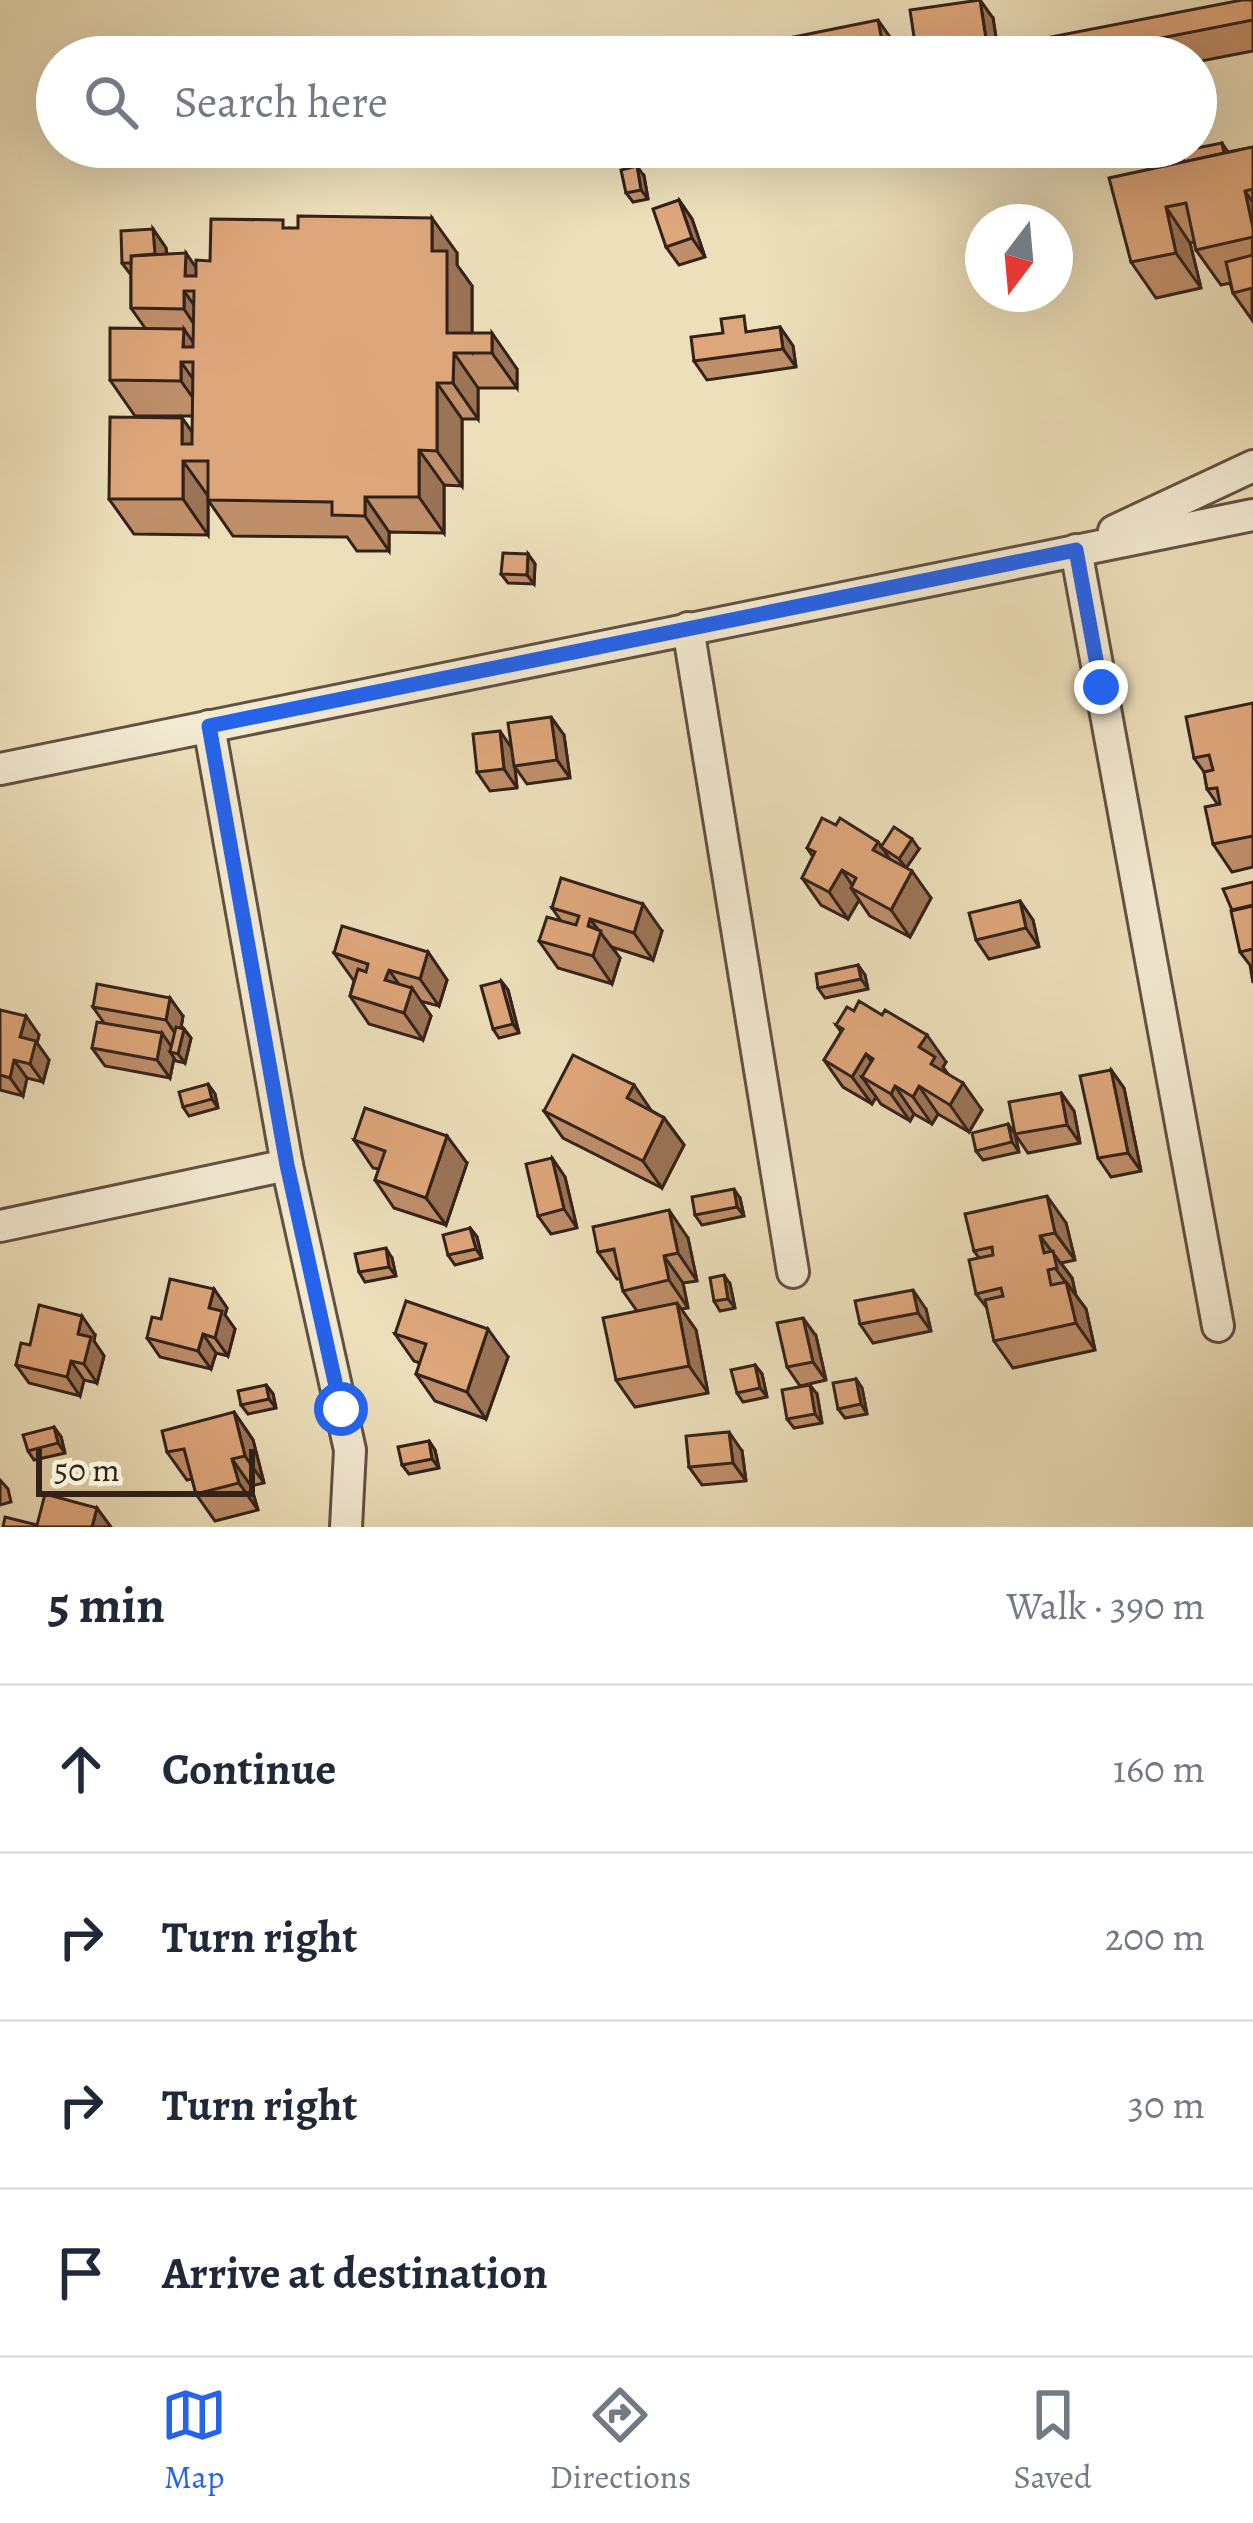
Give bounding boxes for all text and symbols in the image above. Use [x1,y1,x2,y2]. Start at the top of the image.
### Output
search box [36,36,1217,168]
icon: search [78,69,144,135]
text: Search here [174,71,388,133]
north arrow [965,204,1073,312]
route end [1074,660,1128,714]
route start [314,1382,368,1436]
scale bar [36,1443,255,1496]
text: 50 m [54,1447,120,1492]
text: 5 min [48,1570,165,1640]
text: Walk · 390 m [1007,1579,1205,1632]
icon: ahead [48,1736,114,1802]
text: Continue [162,1738,336,1800]
text: 160 m [1113,1742,1205,1795]
icon: right [48,1904,114,1970]
text: Turn right [162,1906,357,1968]
text: 200 m [1105,1910,1205,1963]
icon: right [48,2072,114,2138]
text: Turn right [162,2074,357,2136]
text: 30 m [1128,2078,1205,2131]
icon: arrive [48,2240,114,2306]
text: Arrive at destination [162,2242,548,2304]
tab: Map [161,2382,227,2499]
tab: Directions [550,2382,691,2499]
tab: Saved [1014,2382,1092,2499]

